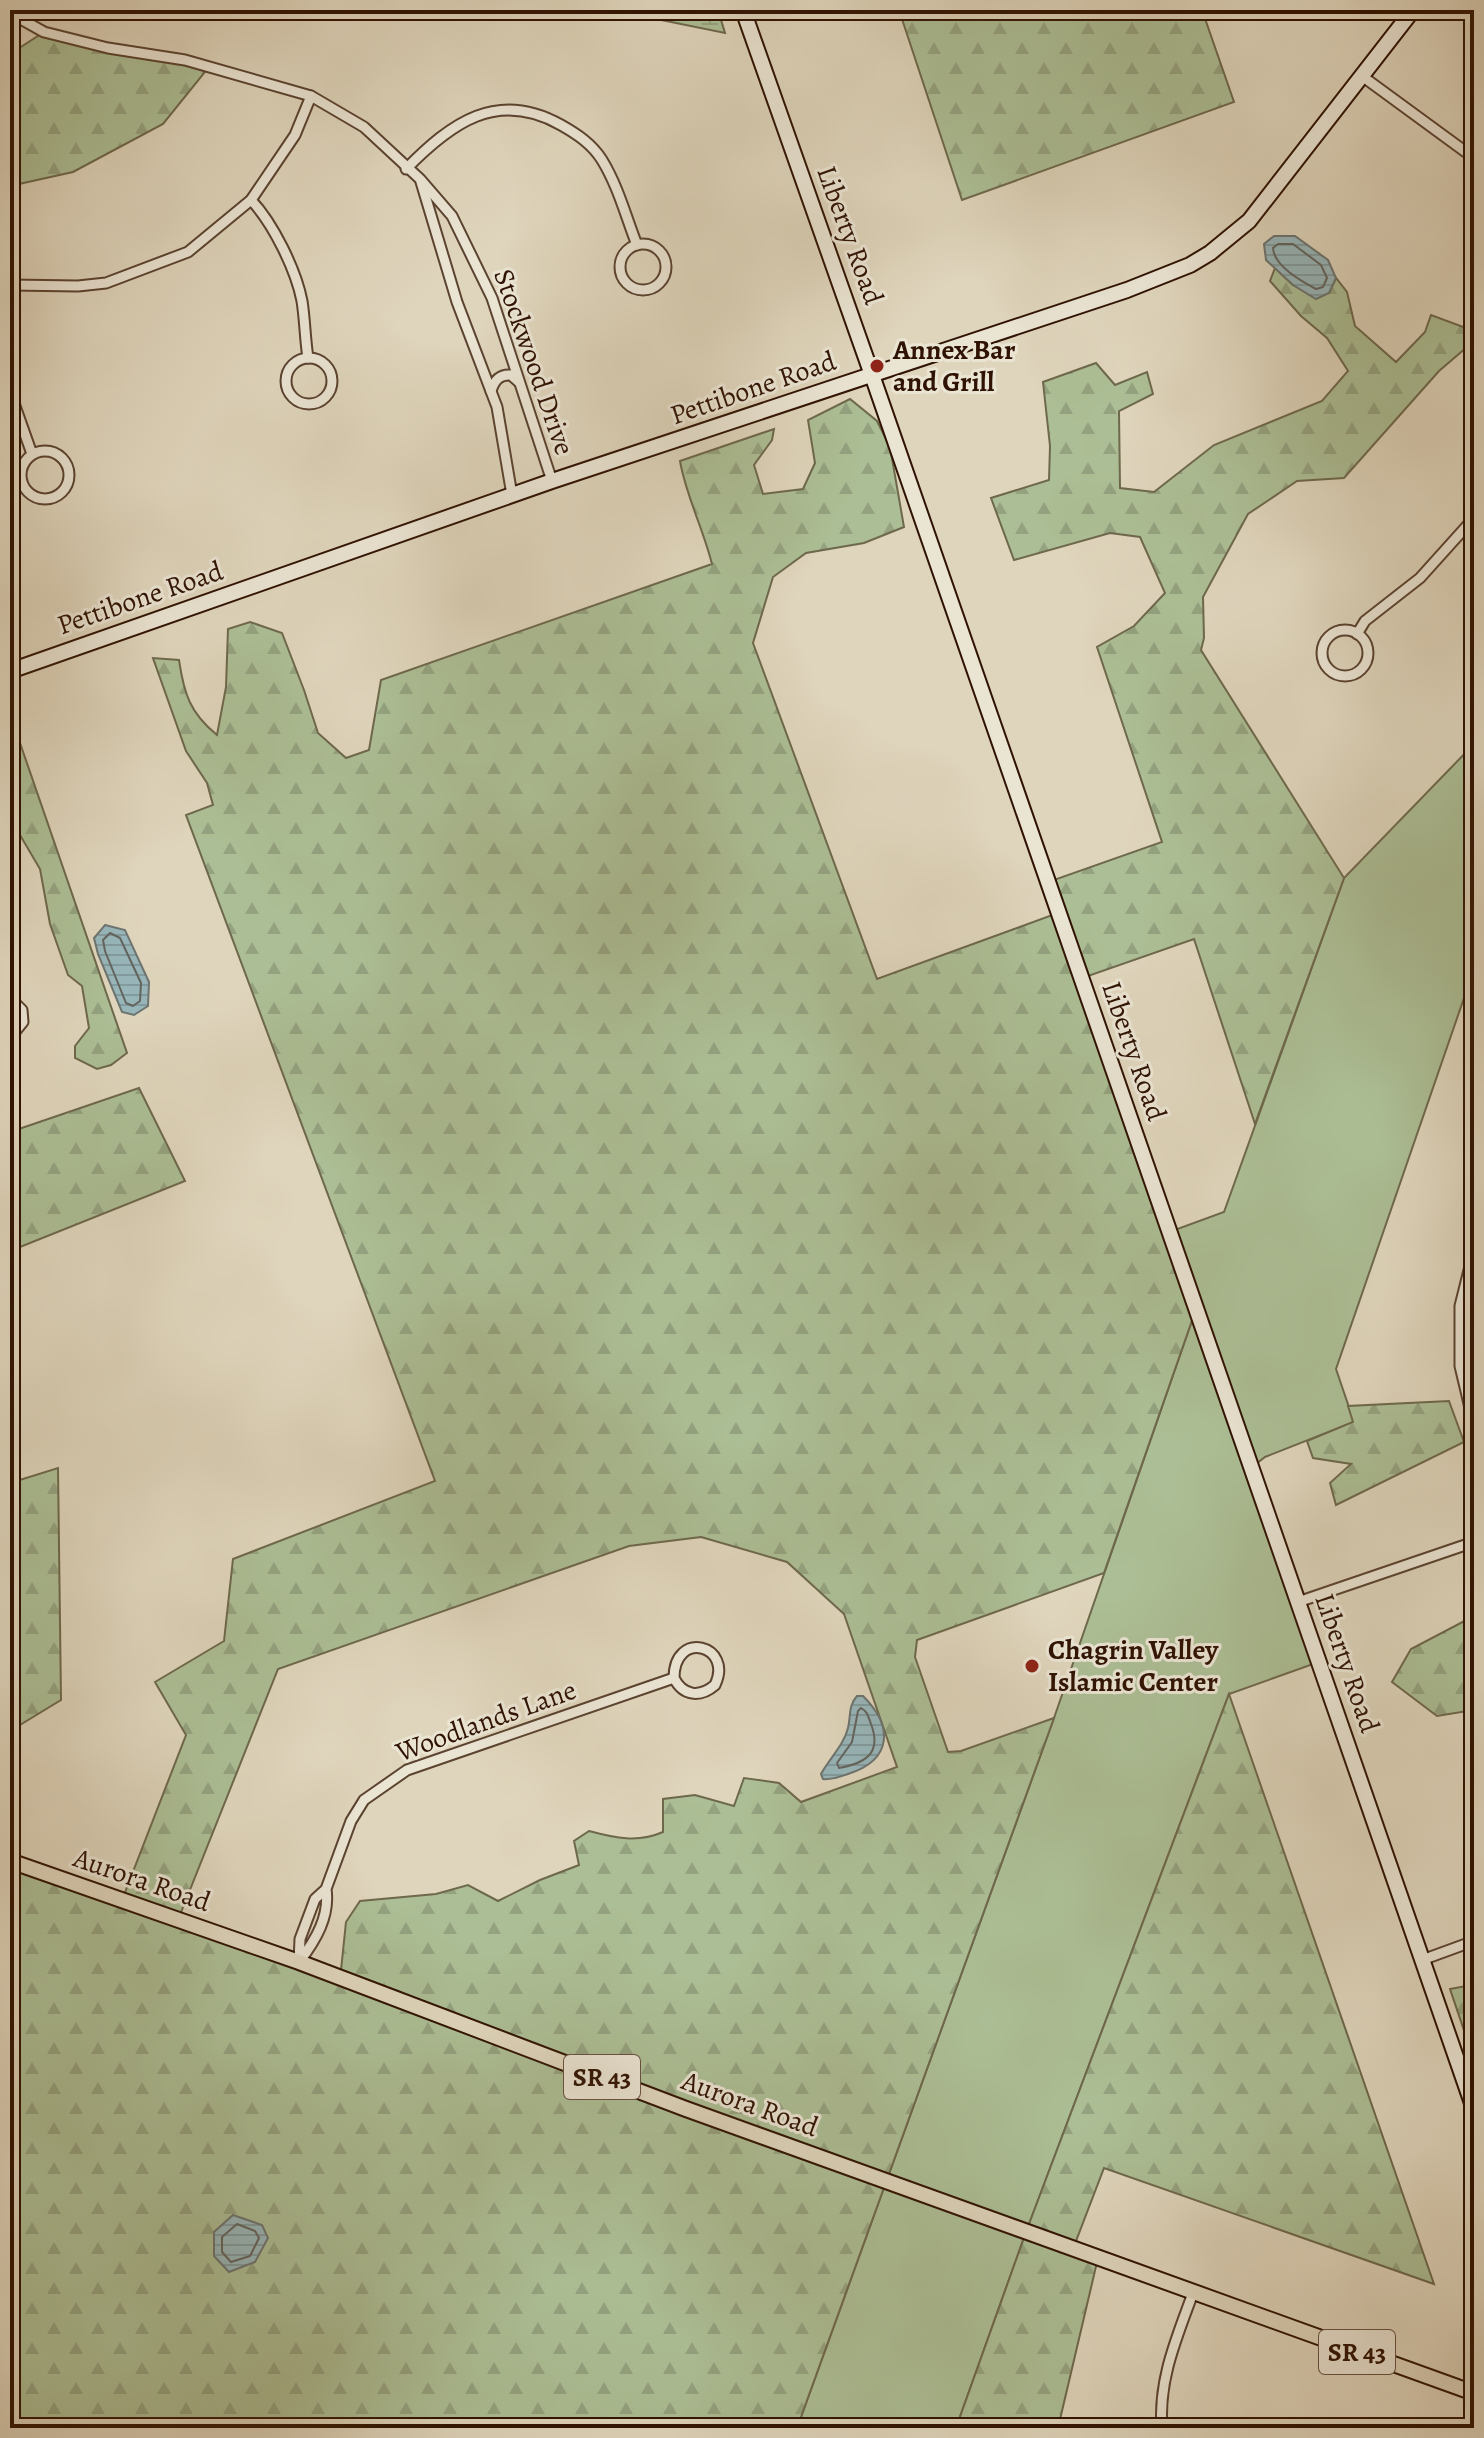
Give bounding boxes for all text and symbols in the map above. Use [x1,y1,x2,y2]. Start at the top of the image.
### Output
street label: Liberty Road [807,160,893,311]
street label: Stockwood Drive [484,264,584,460]
place label: Annex Bar and Grill [892,331,1016,401]
street label: Pettibone Road [665,342,842,434]
marker: Annex Bar and Grill [868,357,886,375]
street label: Pettibone Road [52,552,229,644]
street label: Liberty Road [1092,976,1176,1127]
street label: Liberty Road [1305,1588,1389,1739]
place label: Chagrin Valley Islamic Center [1048,1631,1219,1701]
marker: Chagrin Valley Islamic Center [1023,1657,1041,1675]
street label: Woodlands Lane [390,1671,581,1772]
street label: Aurora Road [67,1838,217,1921]
road number: SR 43 [564,2055,640,2099]
street label: Aurora Road [676,2061,824,2147]
road number: SR 43 [1319,2330,1395,2374]

